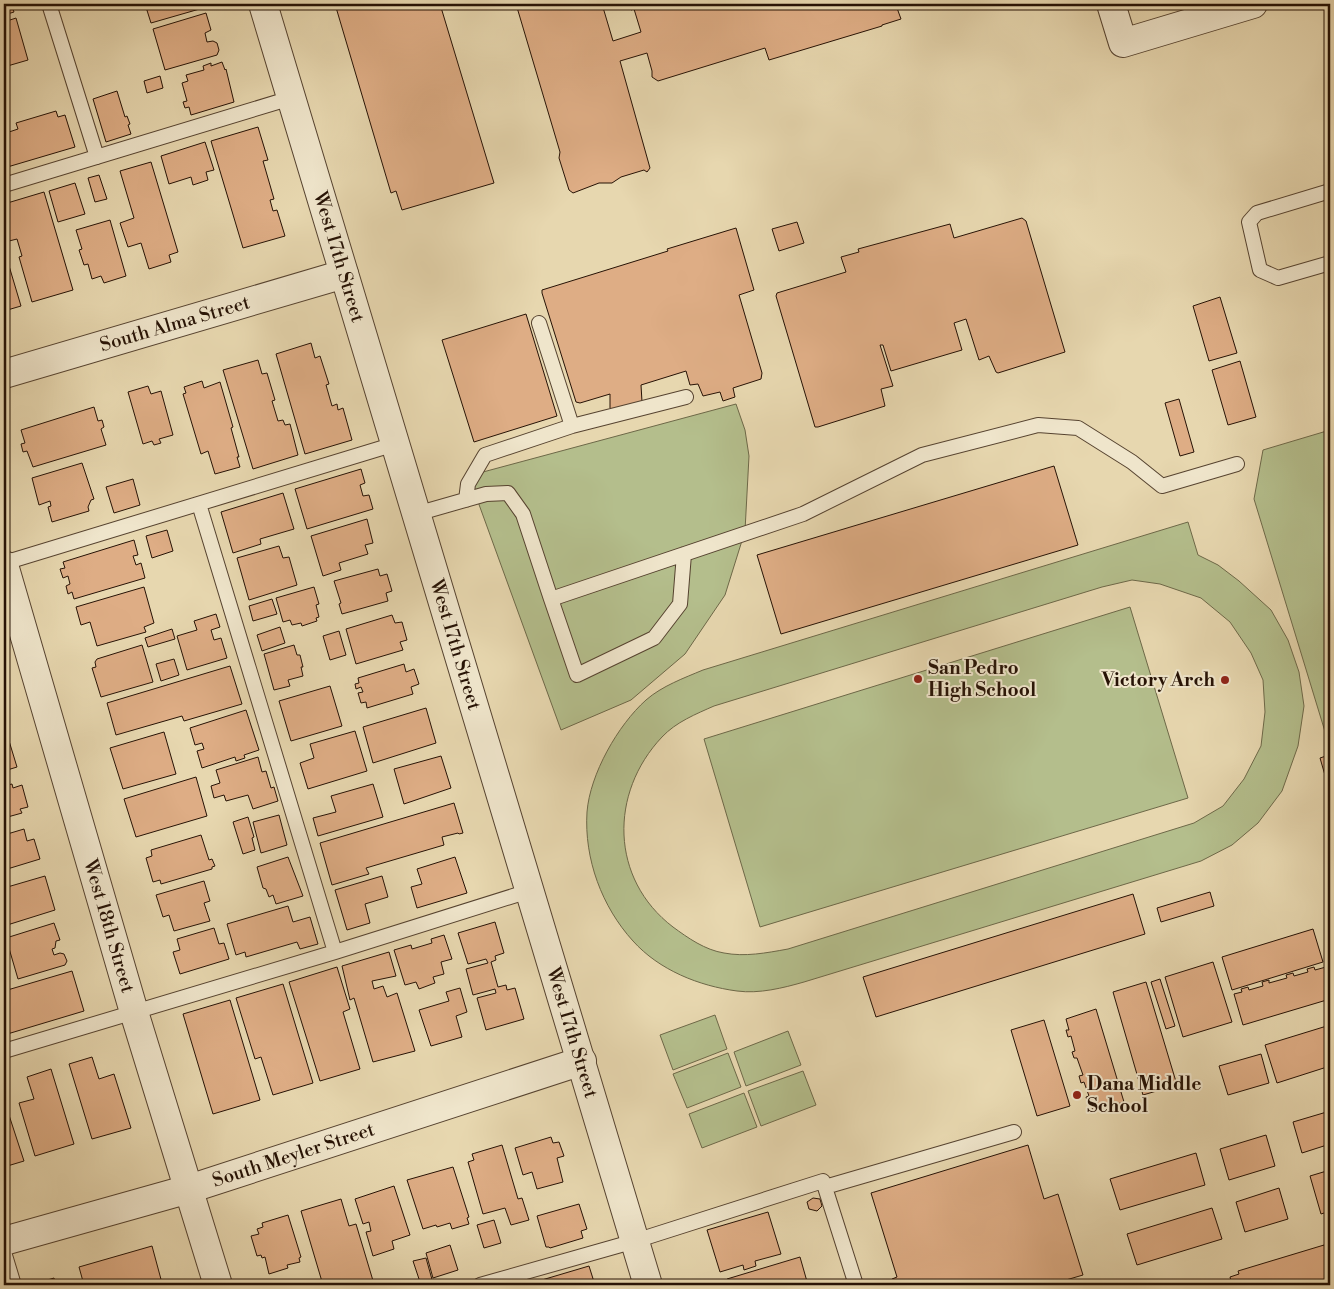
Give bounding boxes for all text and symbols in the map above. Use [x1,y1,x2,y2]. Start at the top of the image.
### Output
street label: West 17th Street [308,188,370,325]
street label: South Alma Street [97,290,253,357]
street label: West 17th Street [424,575,487,713]
place label: San Pedro High School [928,656,1036,702]
place label: Victory Arch [1101,668,1215,692]
marker: San Pedro High School [912,673,924,685]
marker: Victory Arch [1219,674,1231,686]
street label: West 18th Street [78,855,140,996]
street label: West 17th Street [541,963,603,1101]
place label: Dana Middle School [1087,1072,1202,1118]
marker: Dana Middle School [1071,1089,1083,1101]
street label: South Meyler Street [209,1117,378,1193]

